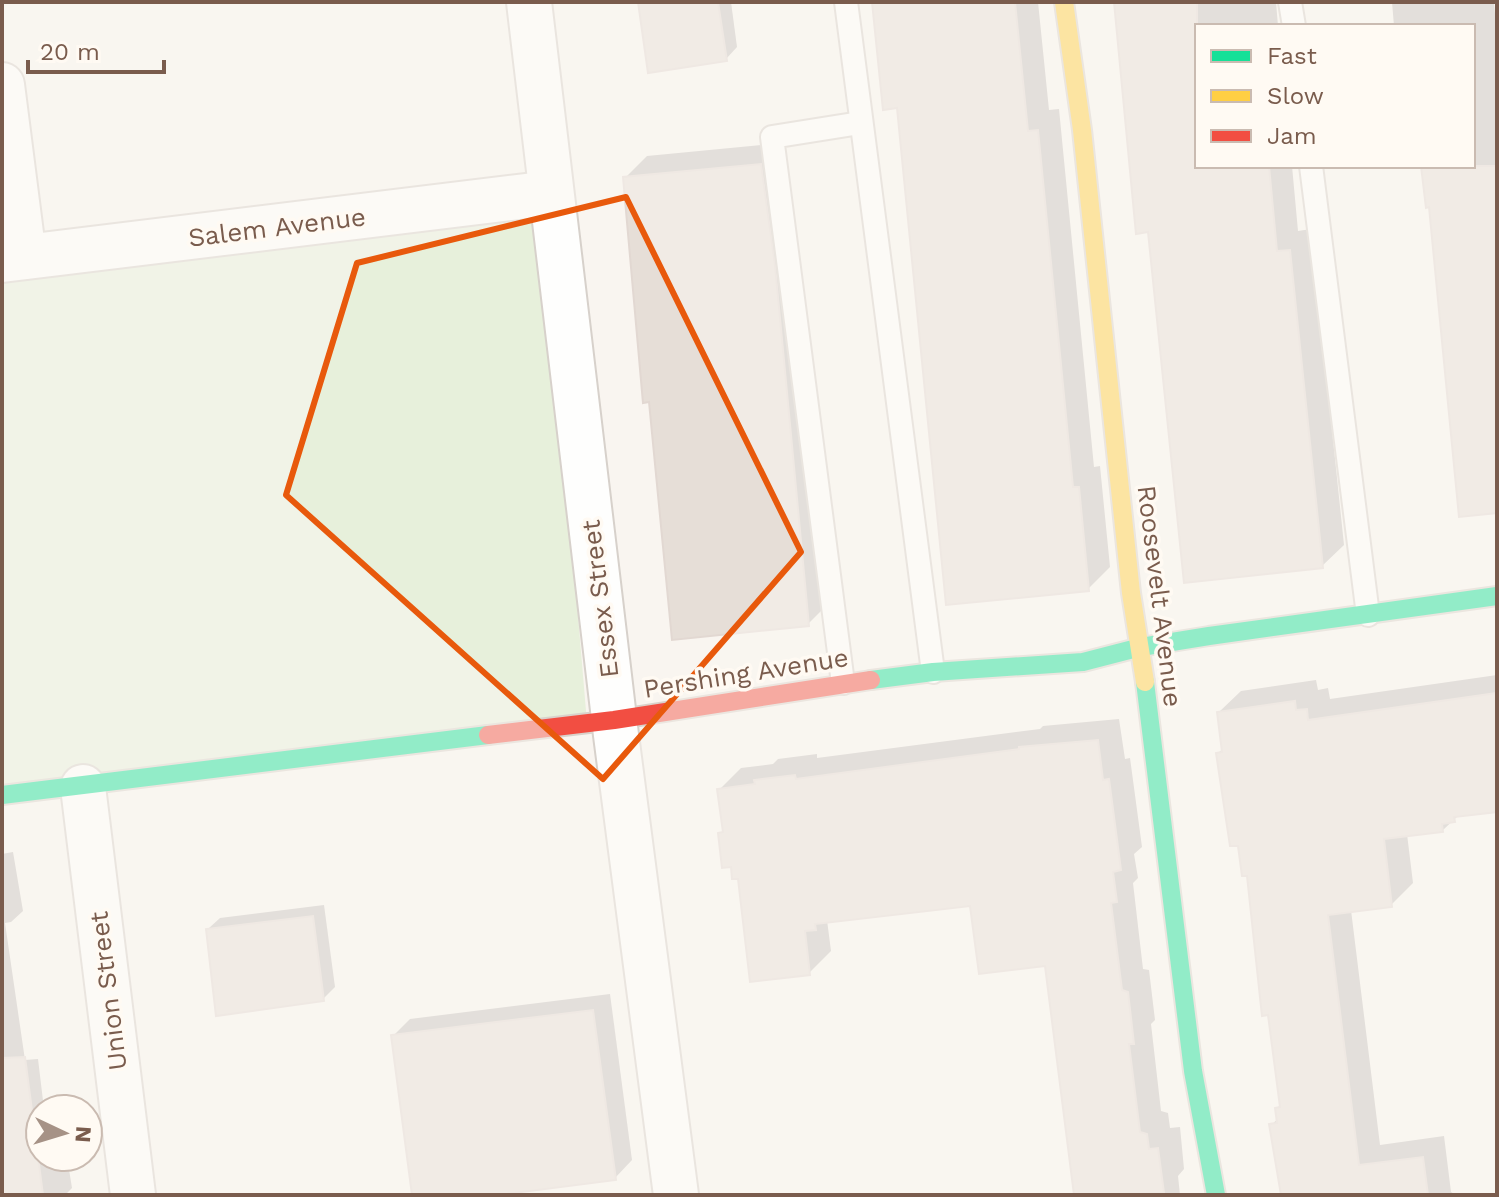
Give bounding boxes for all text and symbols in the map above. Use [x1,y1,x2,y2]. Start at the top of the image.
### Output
scale bar [28,24,164,74]
legend [1195,24,1475,168]
text: 20 m [40,38,100,66]
text: Fast [1267,42,1317,70]
text: Slow [1267,82,1324,110]
text: Jam [1267,122,1317,150]
street label: Salem Avenue [187,201,367,253]
street label: Roosevelt Avenue [1132,483,1188,709]
street label: Essex Street [575,518,625,680]
street label: Pershing Avenue [641,642,851,704]
street label: Union Street [83,910,133,1072]
north arrow [24,1093,104,1173]
text: N [70,1125,96,1143]

